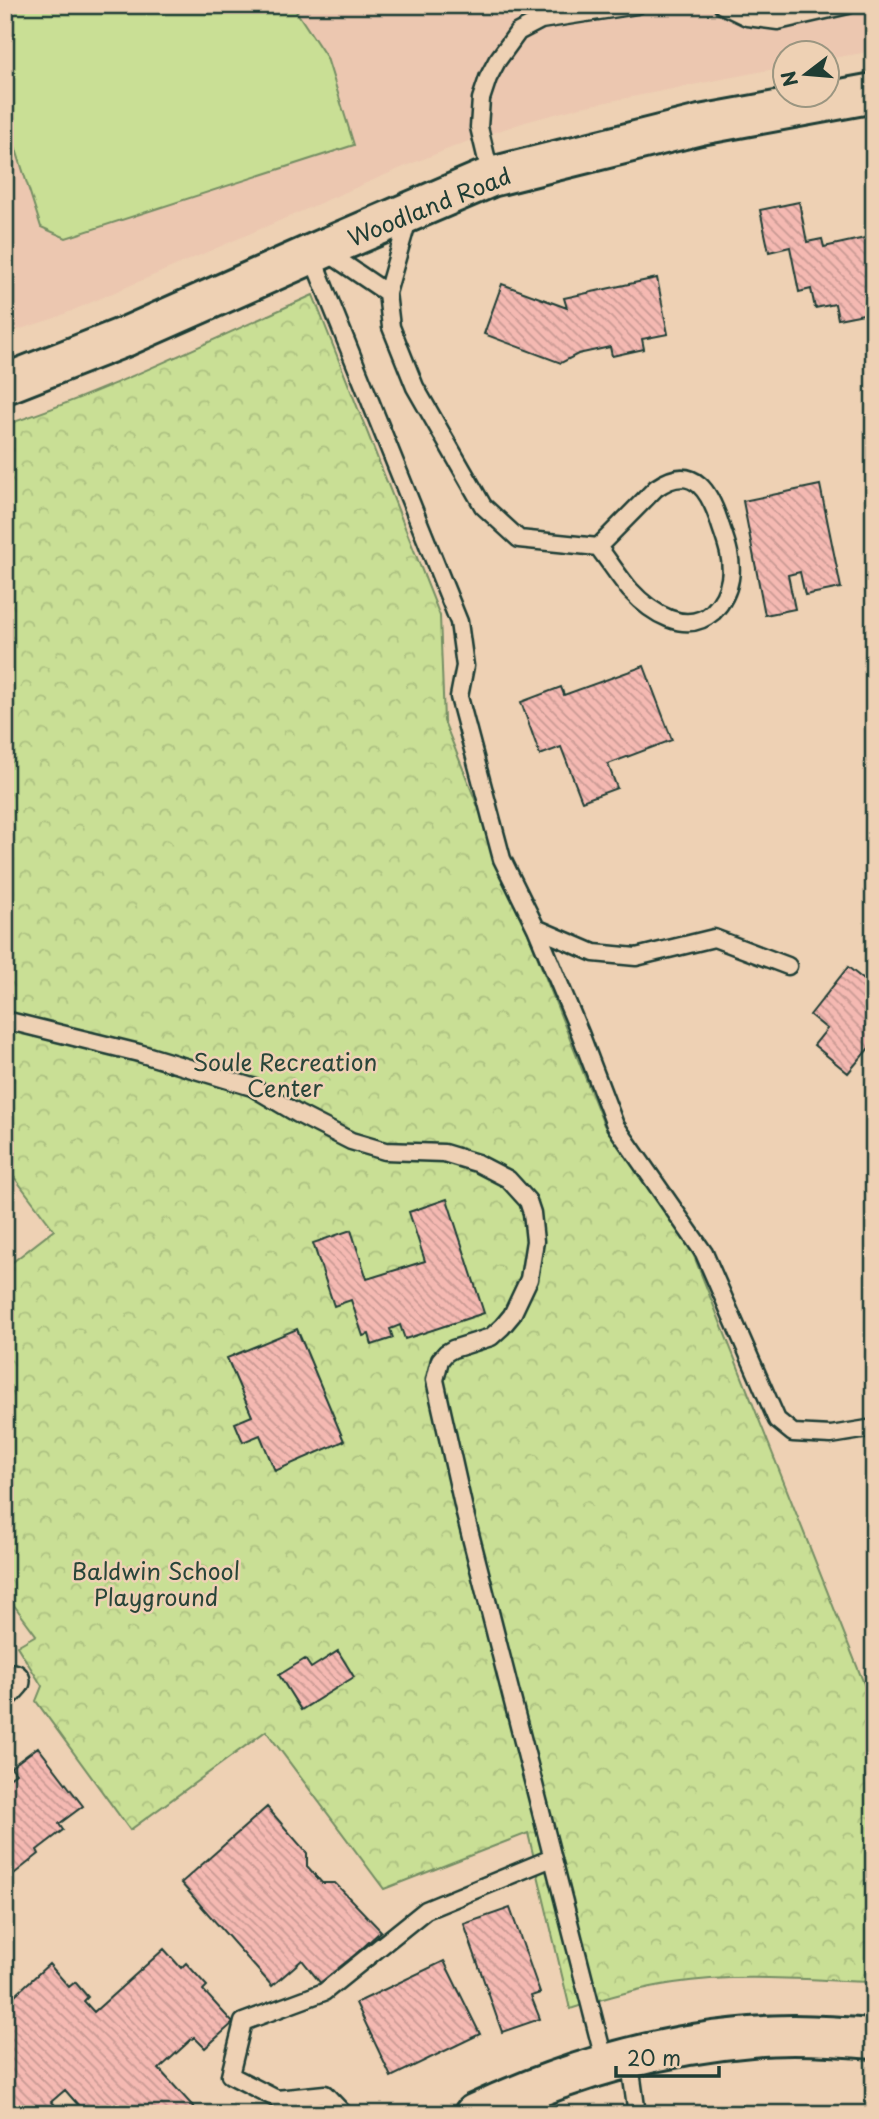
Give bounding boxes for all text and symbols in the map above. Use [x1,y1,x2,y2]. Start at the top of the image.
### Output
north arrow [770,38,840,108]
text: N [773,68,804,90]
street label: Woodland Road [342,157,516,255]
park label: Soule Recreation Center [193,1044,377,1105]
park label: Baldwin School Playground [72,1553,240,1614]
scale bar [616,2035,720,2079]
text: 20 m [627,2041,681,2073]

